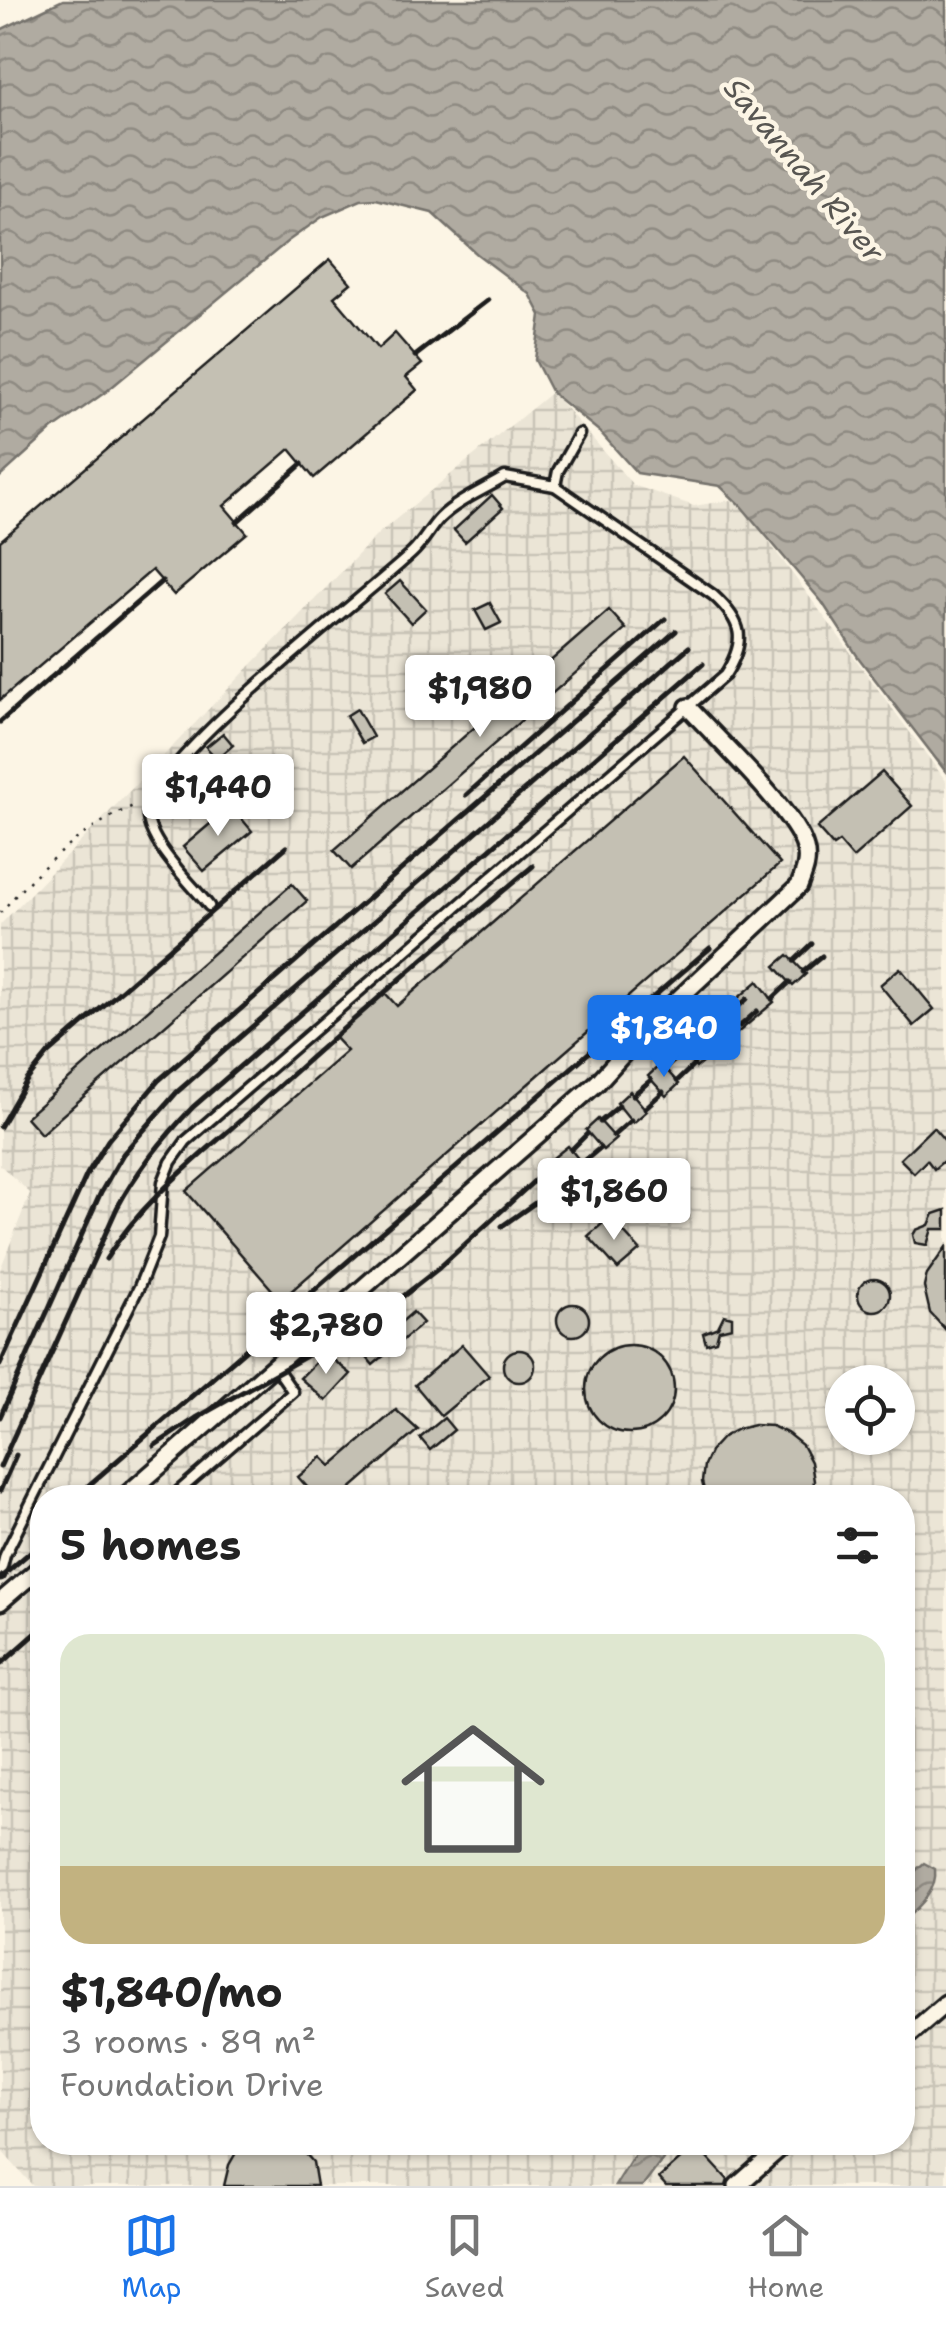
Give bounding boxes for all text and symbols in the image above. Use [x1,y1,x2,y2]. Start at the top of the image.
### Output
water label: Savannah River [715,69,894,271]
pin: $1,980 [399,655,561,740]
text: $1,980 [427,666,533,709]
pin: $1,440 [137,754,299,839]
text: $1,440 [164,765,272,808]
pin: $1,840 [583,995,745,1080]
text: $1,840 [610,1006,719,1049]
pin: $1,860 [533,1158,695,1243]
text: $1,860 [559,1169,669,1212]
pin: $2,780 [245,1292,407,1377]
text: $2,780 [268,1303,384,1346]
map controls [825,1365,915,1455]
button: locate [825,1365,915,1455]
text: 5 homes [60,1517,241,1573]
icon: filters [830,1518,885,1573]
icon: home [383,1699,563,1879]
text: $1,840/mo [60,1964,283,2020]
text: 3 rooms · 89 m² [60,2020,316,2063]
text: Foundation Drive [60,2063,324,2106]
tab: Map [122,2208,182,2306]
tab: Saved [425,2208,504,2306]
tab: Home [747,2208,824,2306]

